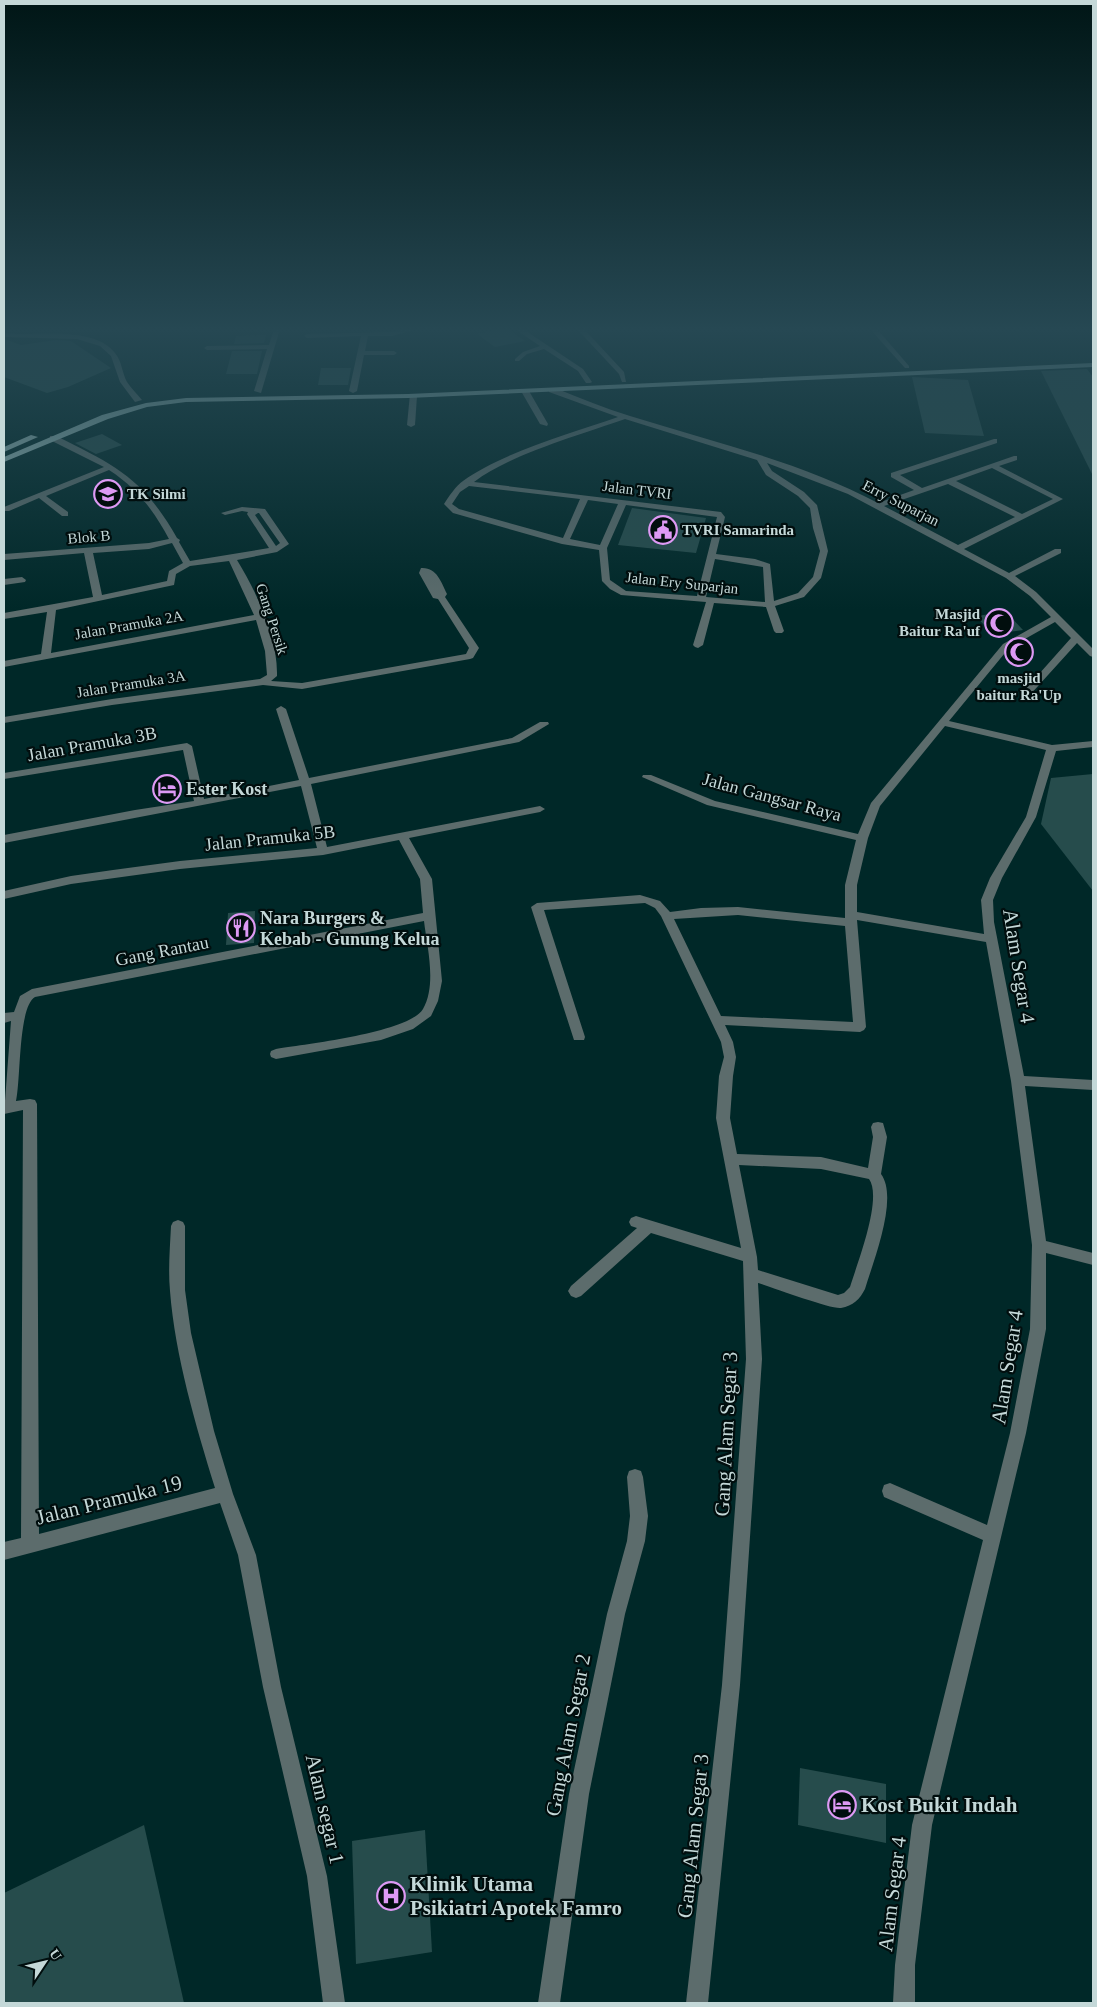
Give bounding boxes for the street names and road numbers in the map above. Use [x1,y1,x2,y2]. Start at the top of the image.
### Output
street label: Erry Suparjan [860,477,942,529]
street label: Jalan TVRI [602,478,672,502]
street label: Blok B [67,527,111,547]
street label: Jalan Ery Suparjan [625,569,740,597]
street label: Gang Persik [253,581,291,657]
street label: Jalan Pramuka 2A [73,608,185,642]
street label: Jalan Pramuka 3A [75,667,187,701]
street label: Jalan Pramuka 3B [26,723,158,765]
street label: Jalan Gangsar Raya [700,769,844,825]
street label: Jalan Pramuka 5B [204,821,336,855]
street label: Alam Segar 4 [998,907,1040,1025]
street label: Gang Rantau [114,932,210,970]
street label: Alam Segar 4 [986,1308,1028,1426]
street label: Gang Alam Segar 3 [710,1351,742,1517]
street label: Jalan Pramuka 19 [34,1470,184,1530]
street label: Gang Alam Segar 2 [540,1652,596,1818]
street label: Alam segar 1 [301,1752,349,1866]
street label: Gang Alam Segar 3 [672,1753,714,1919]
street label: Alam Segar 4 [873,1835,911,1953]

